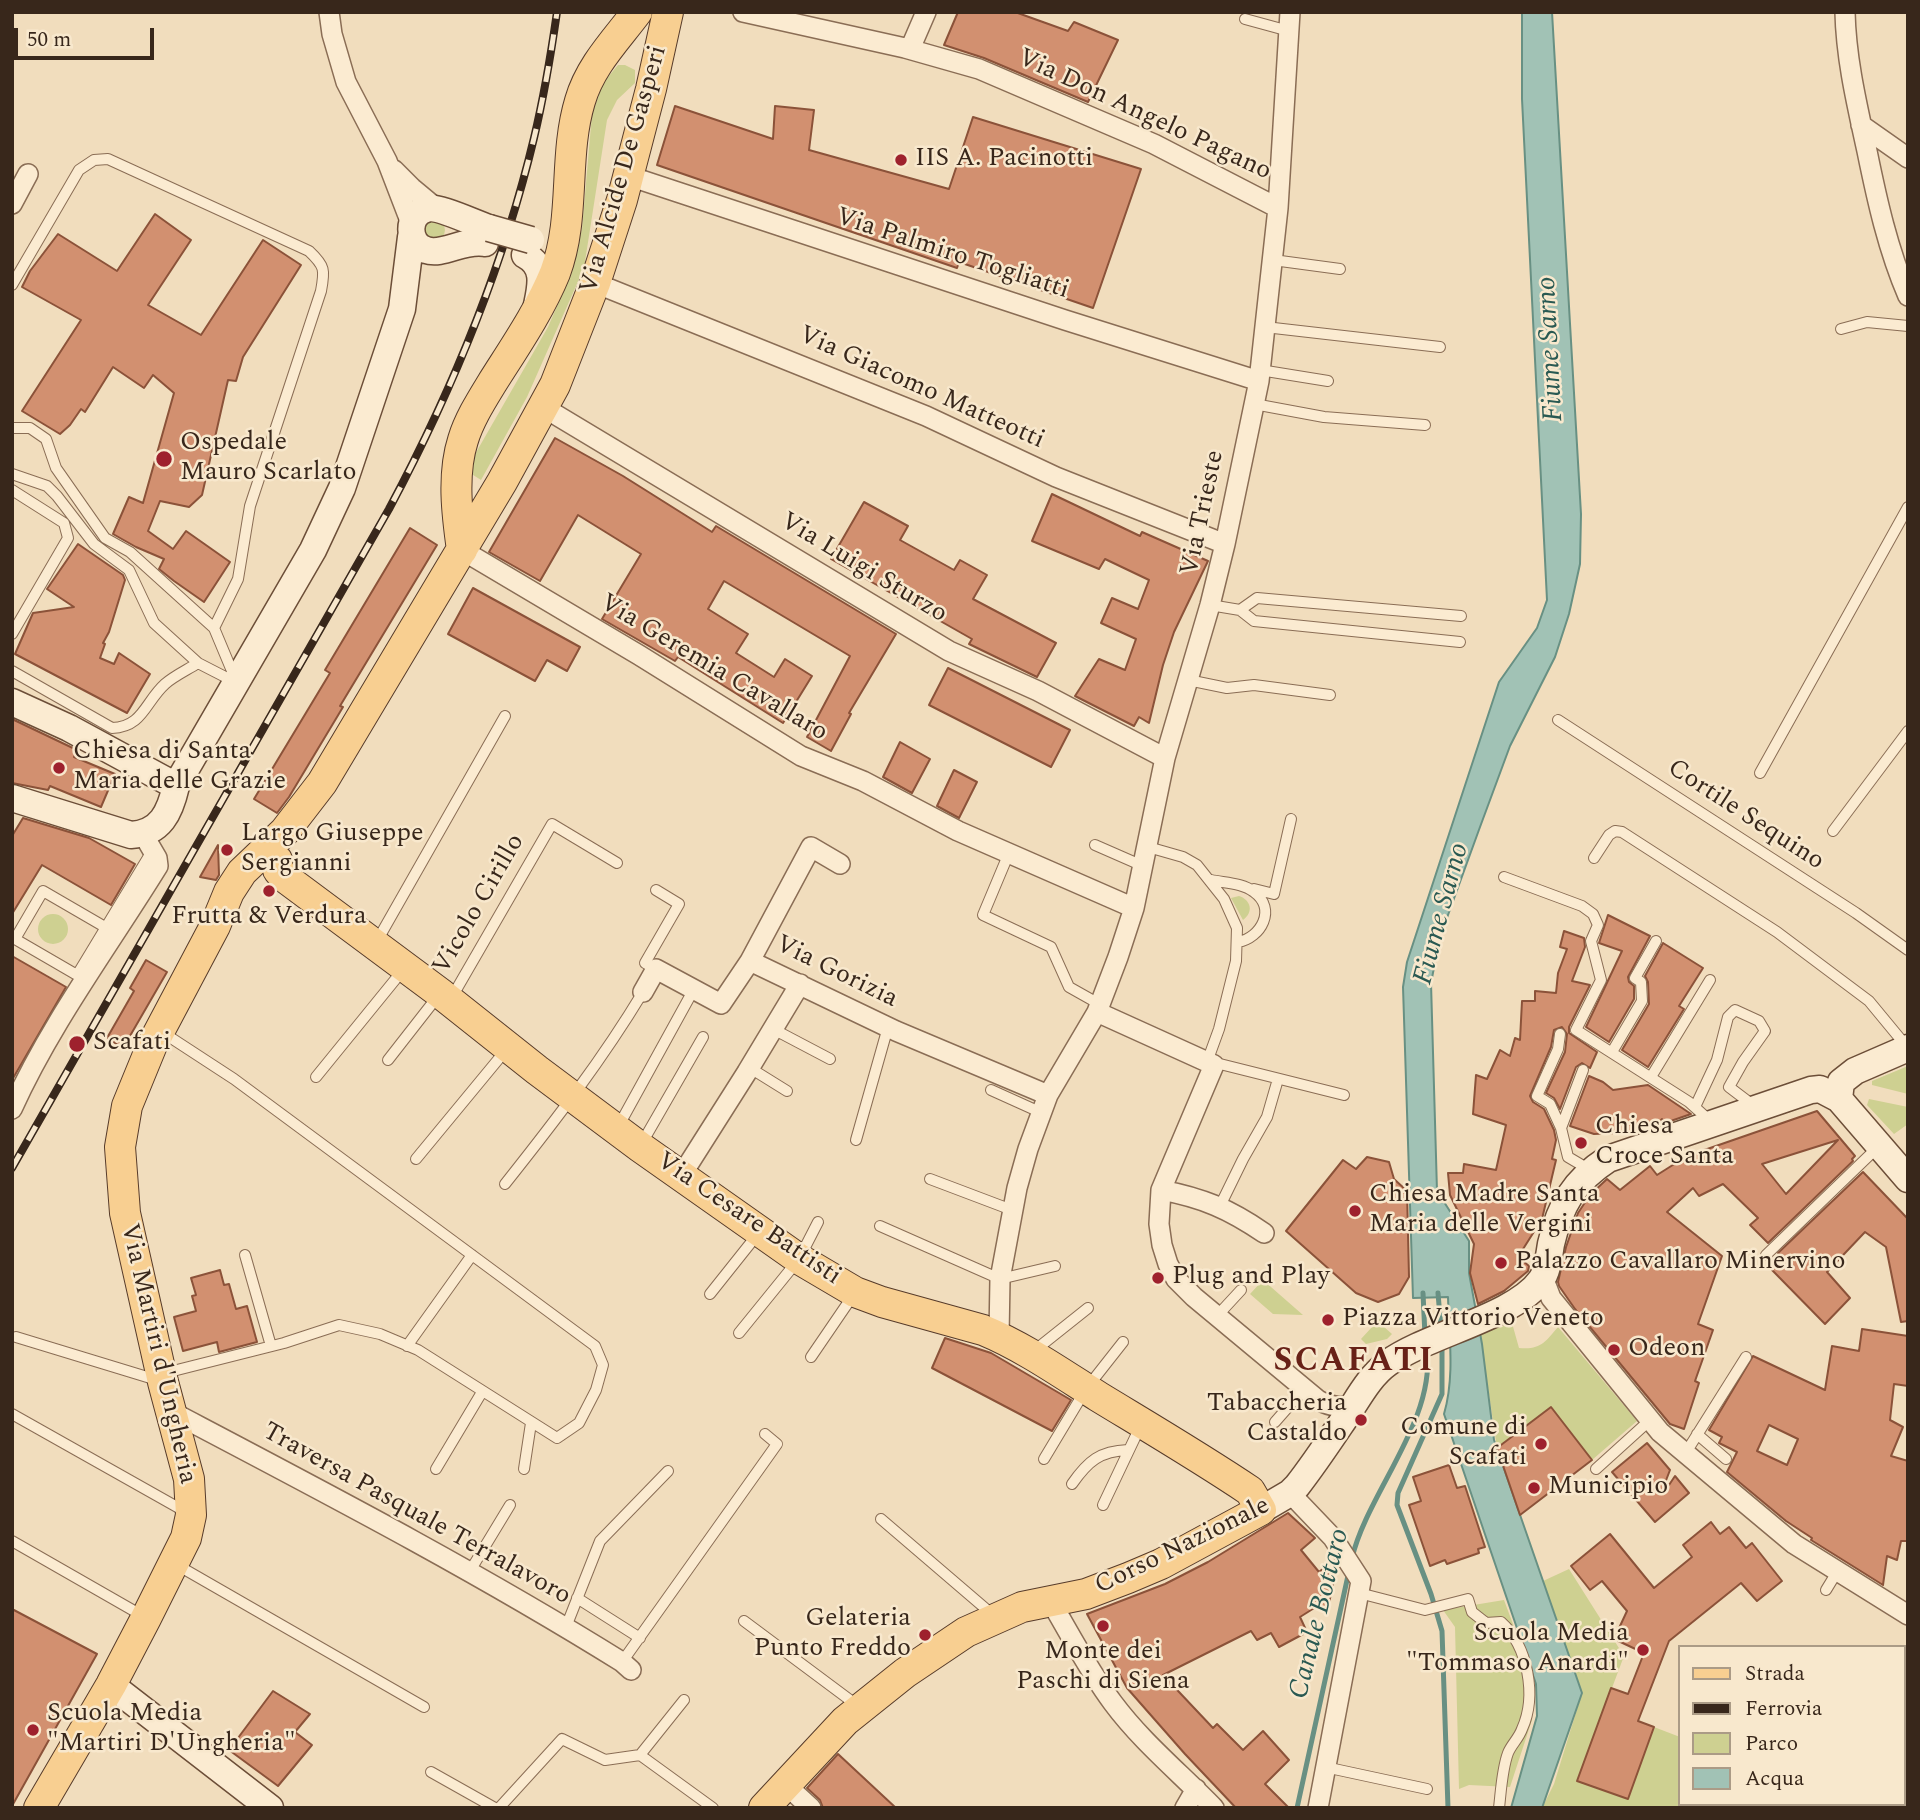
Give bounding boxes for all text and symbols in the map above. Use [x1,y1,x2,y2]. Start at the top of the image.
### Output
scale bar [18,14,158,58]
text: 50 m [27,24,71,56]
street label: Via Alcide De Gasperi [575,42,675,298]
street label: Via Don Angelo Pagano [1012,44,1276,188]
place label: IIS A. Pacinotti [915,144,1093,176]
marker: IIS A. Pacinotti [893,152,909,168]
street label: Via Palmiro Togliatti [831,203,1073,307]
water label: Fiume Sarno [1531,275,1573,423]
street label: Via Giacomo Matteotti [793,321,1049,457]
place label: Ospedale Mauro Scarlato [180,428,357,490]
street label: Via Trieste [1176,448,1232,578]
marker: Ospedale Mauro Scarlato [154,449,174,469]
street label: Via Luigi Sturzo [774,507,952,631]
street label: Via Geremia Cavallaro [593,589,833,749]
place label: Chiesa di Santa Maria delle Grazie [73,737,286,798]
street label: Cortile Sequino [1661,754,1829,878]
marker: Chiesa di Santa Maria delle Grazie [51,760,67,776]
place label: Largo Giuseppe Sergianni [241,819,424,880]
street label: Vicolo Cirillo [427,829,533,981]
water label: Fiume Sarno [1408,839,1478,989]
marker: Largo Giuseppe Sergianni [219,842,235,858]
marker: Frutta & Verdura [261,883,277,899]
place label: Frutta & Verdura [171,902,367,934]
street label: Via Gorizia [770,930,902,1016]
place label: Scafati [93,1028,171,1060]
marker: Scafati [67,1034,87,1054]
place label: Chiesa Croce Santa [1595,1112,1734,1174]
marker: Chiesa Croce Santa [1573,1135,1589,1151]
street label: Via Cesare Battisti [650,1147,846,1293]
place label: Chiesa Madre Santa Maria delle Vergini [1369,1180,1600,1242]
marker: Chiesa Madre Santa Maria delle Vergini [1347,1203,1363,1219]
street label: Via Martiri d'Ungheria [112,1221,202,1487]
place label: Palazzo Cavallaro Minervino [1515,1247,1846,1279]
marker: Palazzo Cavallaro Minervino [1493,1255,1509,1271]
place label: Plug and Play [1172,1262,1330,1294]
marker: Plug and Play [1150,1270,1166,1286]
place label: Piazza Vittorio Veneto [1342,1304,1604,1336]
marker: Piazza Vittorio Veneto [1320,1312,1336,1328]
place label: Odeon [1628,1334,1705,1366]
marker: Odeon [1606,1342,1622,1358]
district label: SCAFATI [1274,1344,1434,1384]
place label: Tabaccheria Castaldo [1207,1389,1347,1450]
marker: Tabaccheria Castaldo [1353,1412,1369,1428]
place label: Comune di Scafati [1400,1413,1527,1474]
street label: Traversa Pasquale Terralavoro [256,1417,576,1613]
marker: Comune di Scafati [1533,1436,1549,1452]
place label: Municipio [1548,1472,1668,1504]
marker: Municipio [1526,1480,1542,1496]
street label: Corso Nazionale [1091,1491,1275,1603]
water label: Canale Bottaro [1284,1525,1358,1703]
place label: Gelateria Punto Freddo [754,1604,911,1666]
marker: Monte dei Paschi di Siena [1095,1618,1111,1634]
place label: Scuola Media "Tommaso Anardi" [1406,1619,1629,1680]
marker: Gelateria Punto Freddo [917,1627,933,1643]
place label: Monte dei Paschi di Siena [1016,1637,1190,1698]
marker: Scuola Media "Tommaso Anardi" [1635,1642,1651,1658]
legend [1678,1645,1906,1806]
text: Strada [1745,1658,1805,1690]
text: Ferrovia [1745,1693,1822,1725]
place label: Scuola Media "Martiri D'Ungheria" [47,1699,296,1760]
marker: Scuola Media "Martiri D'Ungheria" [25,1722,41,1738]
text: Parco [1745,1728,1798,1760]
text: Acqua [1745,1763,1804,1795]

